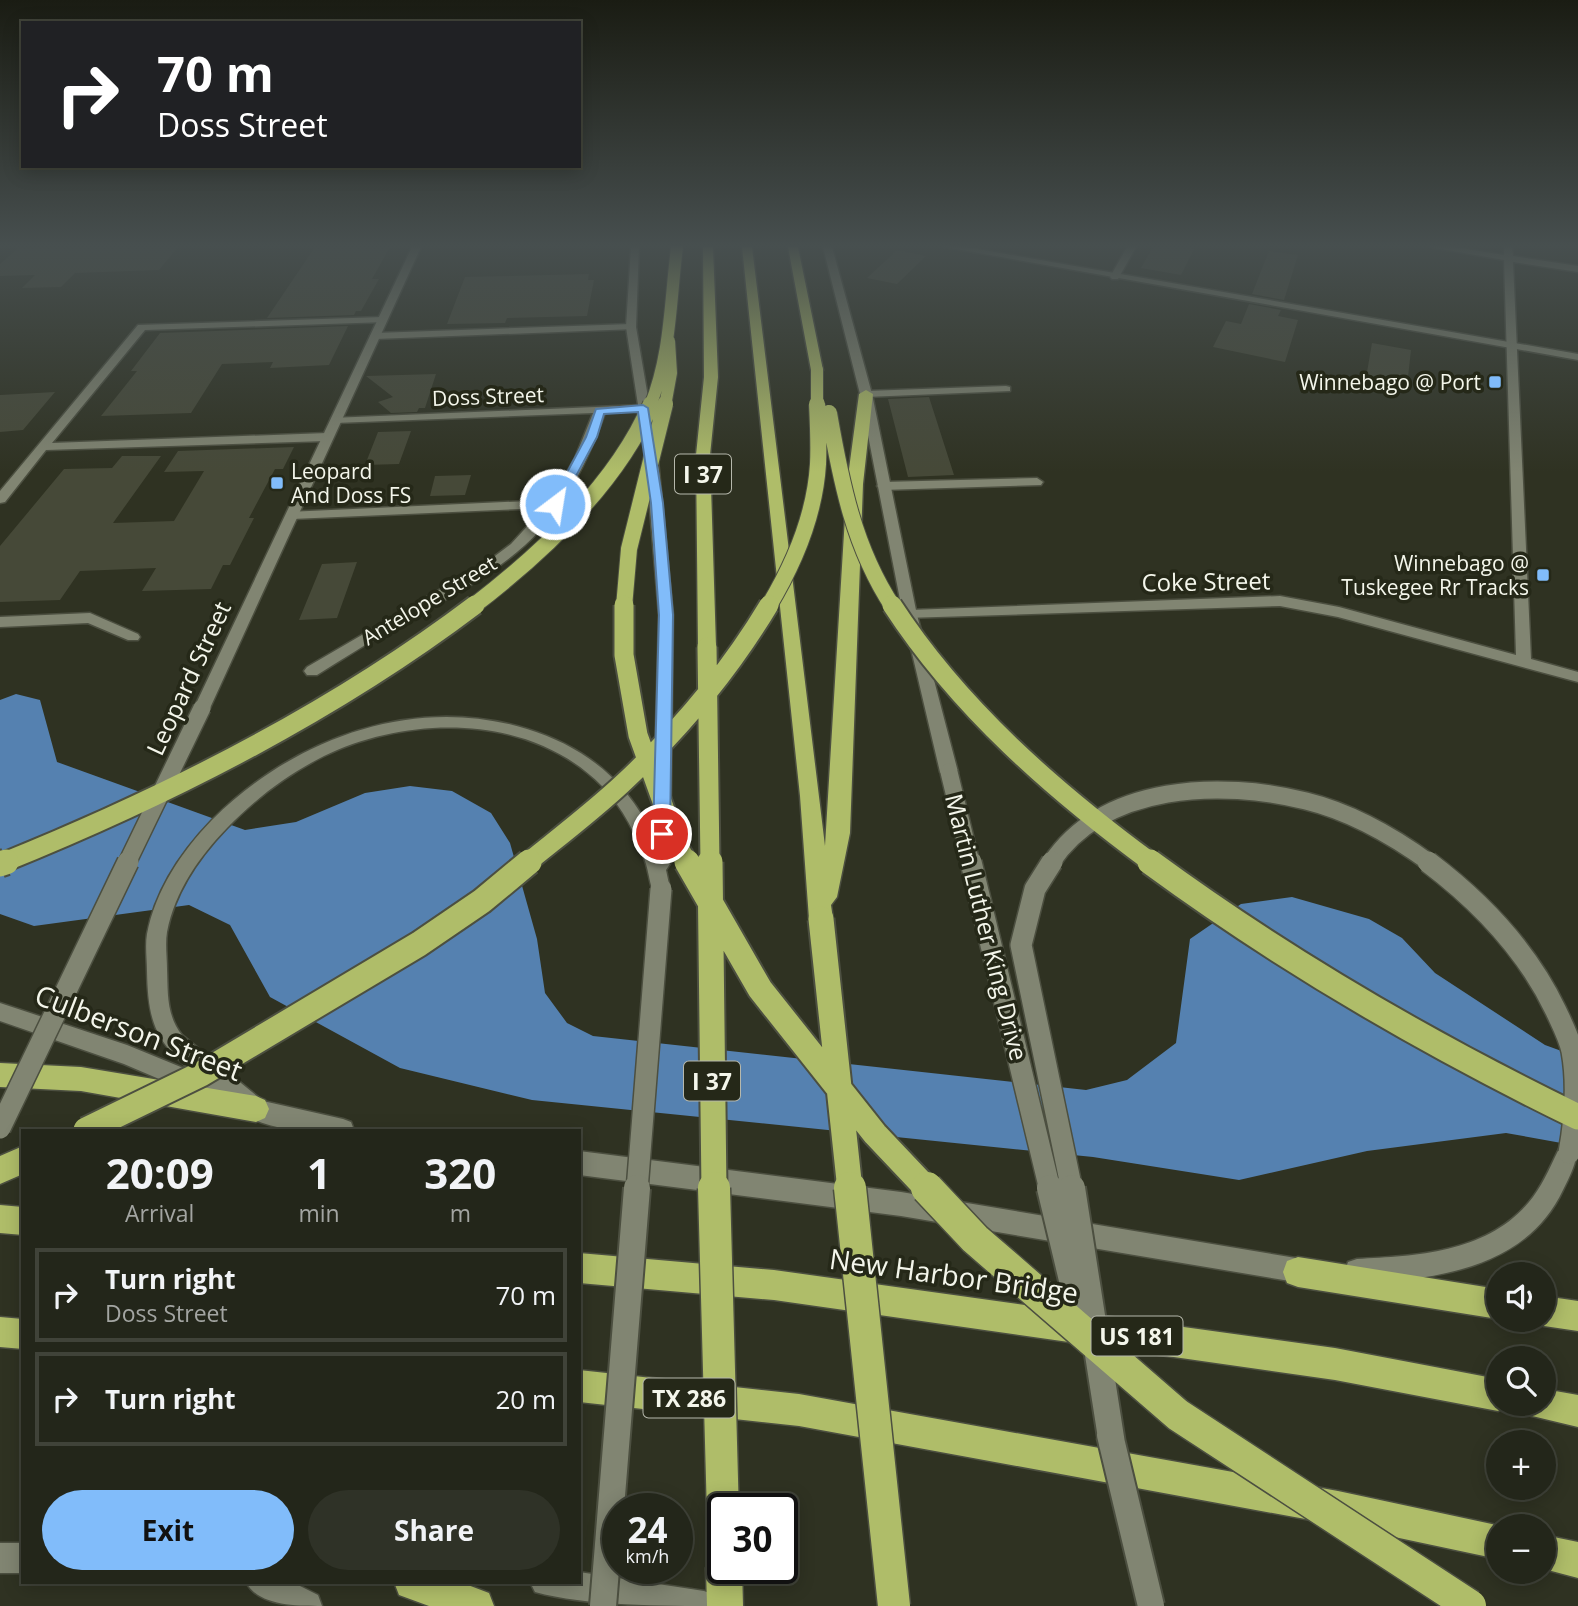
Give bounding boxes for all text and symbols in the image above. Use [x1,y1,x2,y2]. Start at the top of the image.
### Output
text: 70 m [157,40,274,106]
icon: right [42,49,133,140]
text: Doss Street [157,103,328,146]
place label: Winnebago @ Port [1299,368,1481,396]
marker: Winnebago @ Port [1487,374,1503,390]
street label: Doss Street [432,380,544,412]
road number: I 37 [675,454,731,494]
place label: Leopard And Doss FS [291,457,411,509]
position arrow [518,467,592,541]
marker: Leopard And Doss FS [269,475,285,491]
street label: Antelope Street [357,549,501,651]
place label: Winnebago @ Tuskegee Rr Tracks [1341,549,1529,601]
street label: Coke Street [1141,563,1271,599]
marker: Winnebago @ Tuskegee Rr Tracks [1535,567,1551,583]
street label: Leopard Street [138,596,238,760]
street label: Martin Luther King Drive [938,790,1036,1064]
pin [632,804,692,864]
icon: arrive [643,815,681,853]
street label: Culberson Street [30,975,248,1089]
road number: I 37 [684,1062,740,1100]
text: 20:09 [106,1144,214,1201]
text: 1 [307,1144,331,1201]
text: 320 [424,1144,496,1201]
text: Arrival [125,1197,194,1229]
text: min [298,1197,340,1229]
text: m [450,1197,471,1229]
street label: New Harbor Bridge [827,1239,1081,1311]
text: Turn right [105,1261,236,1297]
map controls [1486,1262,1556,1584]
button: sound [1486,1262,1556,1332]
icon: right [46,1276,84,1314]
text: 70 m [495,1277,556,1313]
text: Doss Street [105,1297,228,1329]
road number: US 181 [1092,1316,1182,1356]
button: search [1486,1346,1556,1416]
road number: TX 286 [644,1378,734,1418]
icon: right [46,1380,84,1418]
text: Turn right [105,1381,236,1417]
text: 20 m [495,1381,556,1417]
button: + [1486,1430,1556,1500]
button: Exit [42,1490,294,1570]
button: Share [308,1490,560,1570]
speed limit sign: 30 [707,1493,798,1584]
text: 24 [627,1506,668,1553]
button: − [1486,1514,1556,1584]
text: km/h [626,1544,669,1568]

